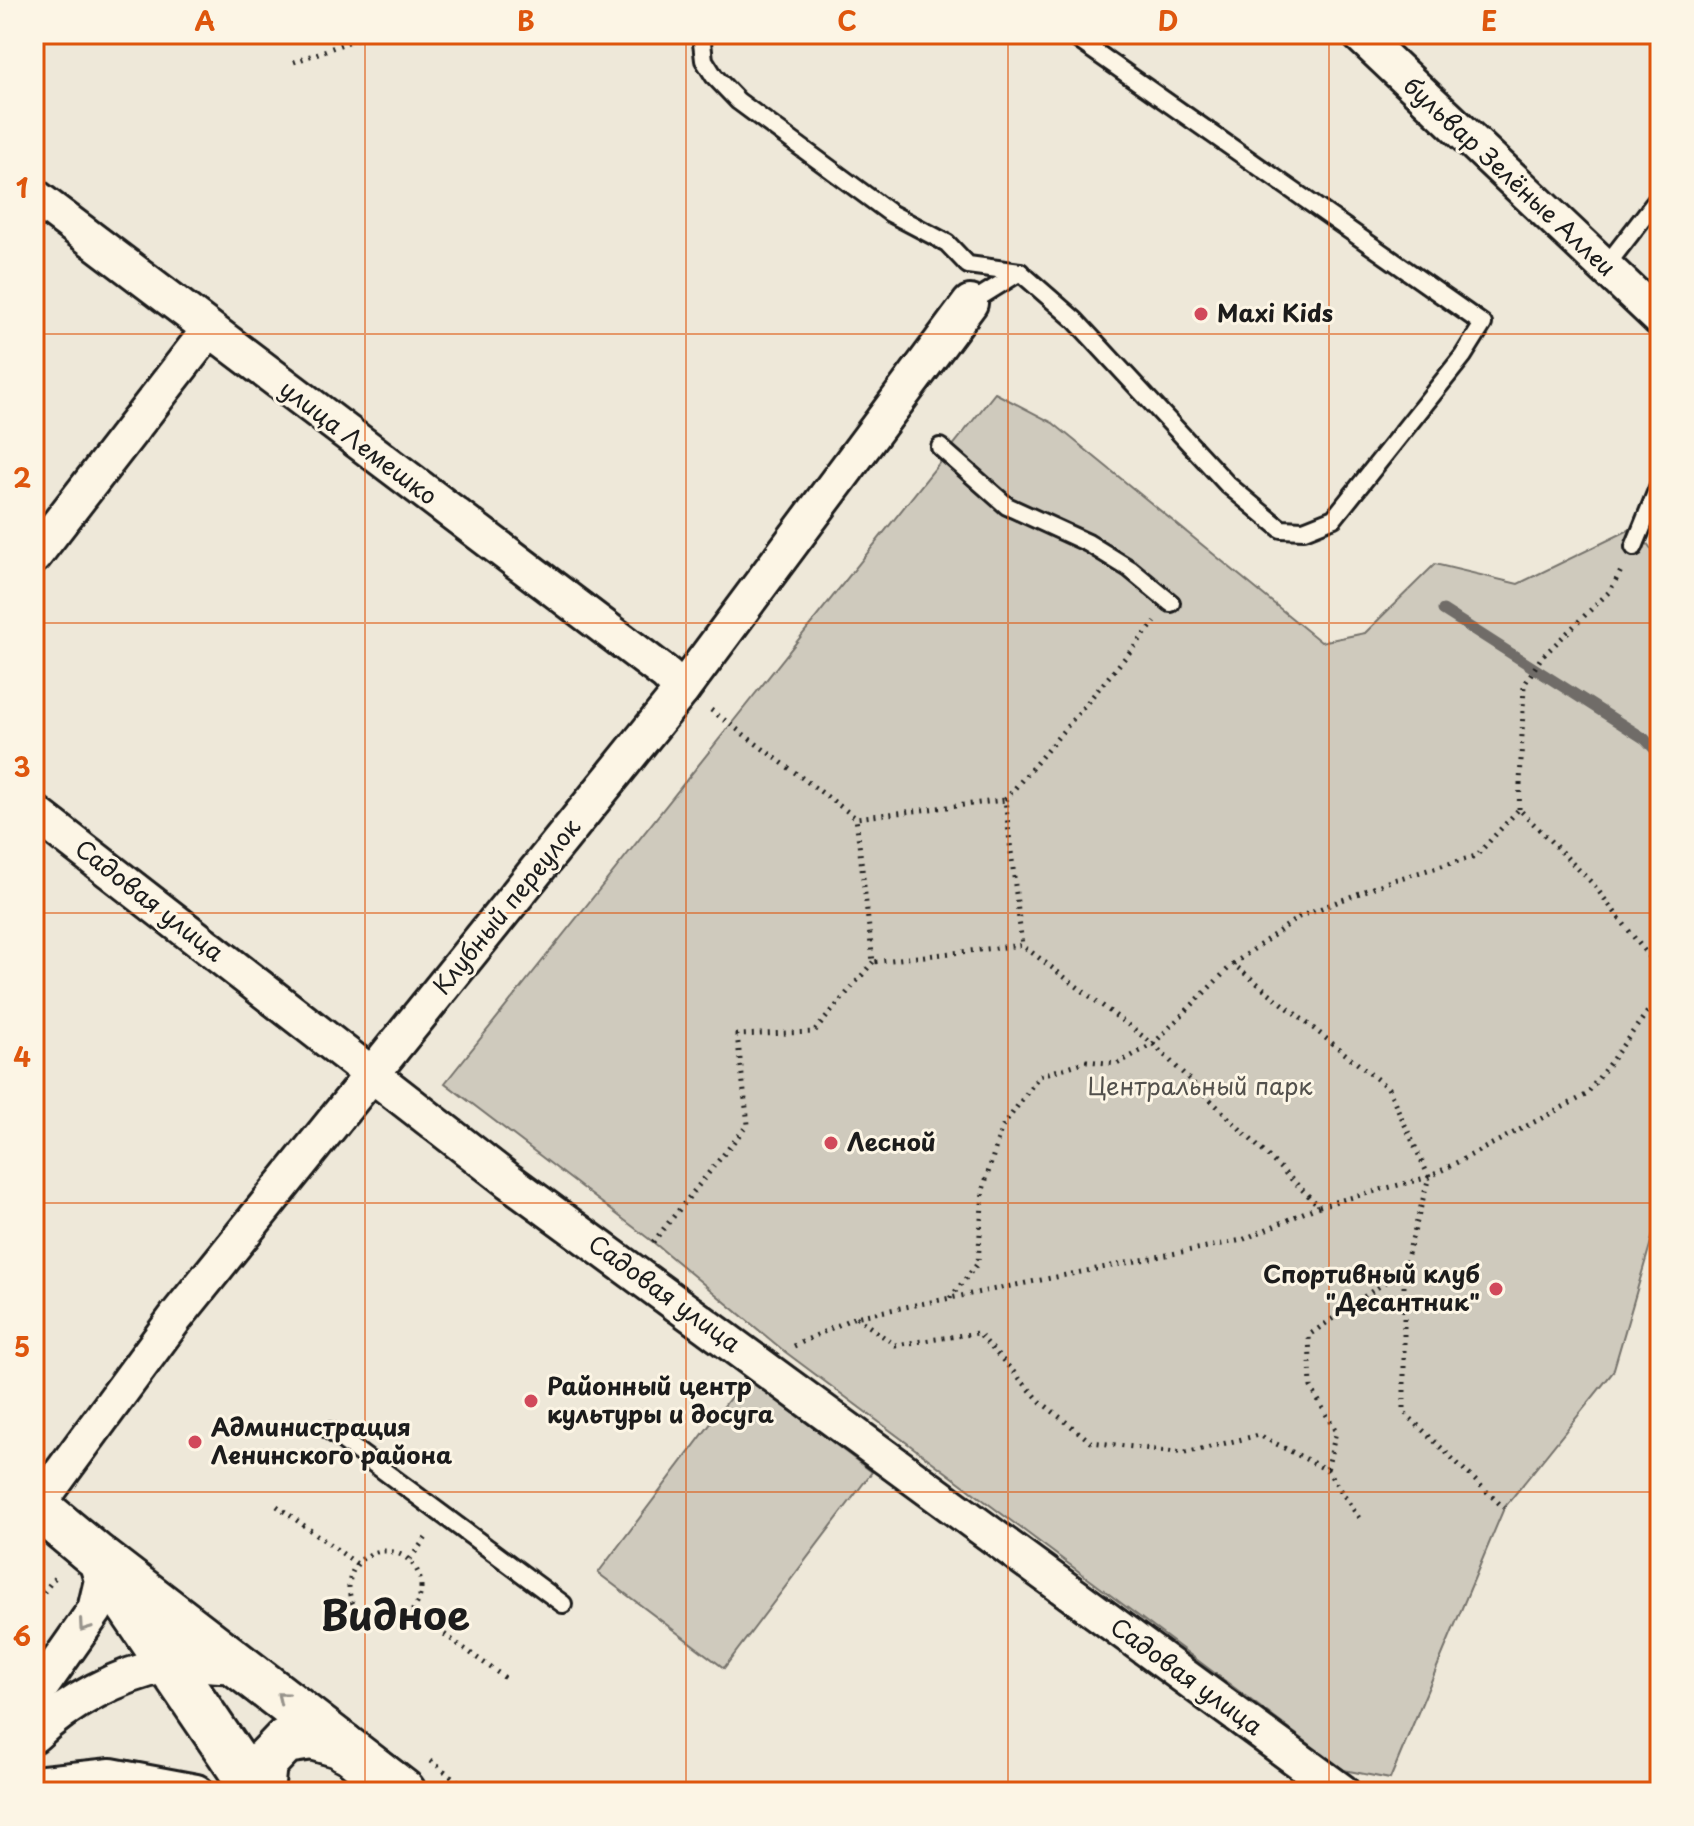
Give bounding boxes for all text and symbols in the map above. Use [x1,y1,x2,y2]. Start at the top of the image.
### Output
text: A [195,1,215,40]
text: B [517,1,535,40]
text: C [837,1,857,40]
text: D [1158,1,1178,40]
text: E [1481,1,1497,40]
street label: бульвар Зелёные Аллеи [1396,67,1625,284]
text: 1 [16,168,28,207]
place label: Maxi Kids [1217,294,1333,330]
marker: Maxi Kids [1192,305,1210,323]
street label: улица Лемешко [273,370,446,513]
text: 2 [13,458,31,497]
text: 3 [13,747,31,786]
street label: Клубный переулок [423,809,588,1002]
street label: Садовая улица [68,830,232,969]
text: 4 [13,1037,31,1076]
park label: Центральный парк [1087,1067,1313,1103]
place label: Лесной [847,1123,936,1159]
marker: Лесной [822,1134,840,1152]
street label: Садовая улица [582,1225,749,1360]
place label: Спортивный клуб "Десантник" [1263,1255,1480,1319]
marker: Спортивный клуб "Десантник" [1487,1280,1505,1298]
text: 5 [14,1327,30,1366]
place label: Районный центр культуры и досуга [547,1367,775,1431]
marker: Районный центр культуры и досуга [522,1392,540,1410]
place label: Администрация Ленинского района [211,1408,453,1472]
marker: Администрация Ленинского района [186,1433,204,1451]
district label: Видное [320,1583,470,1644]
street label: Садовая улица [1104,1608,1271,1743]
text: 6 [13,1616,31,1655]
one-way arrow [79,1618,93,1632]
one-way arrow [276,1693,291,1707]

